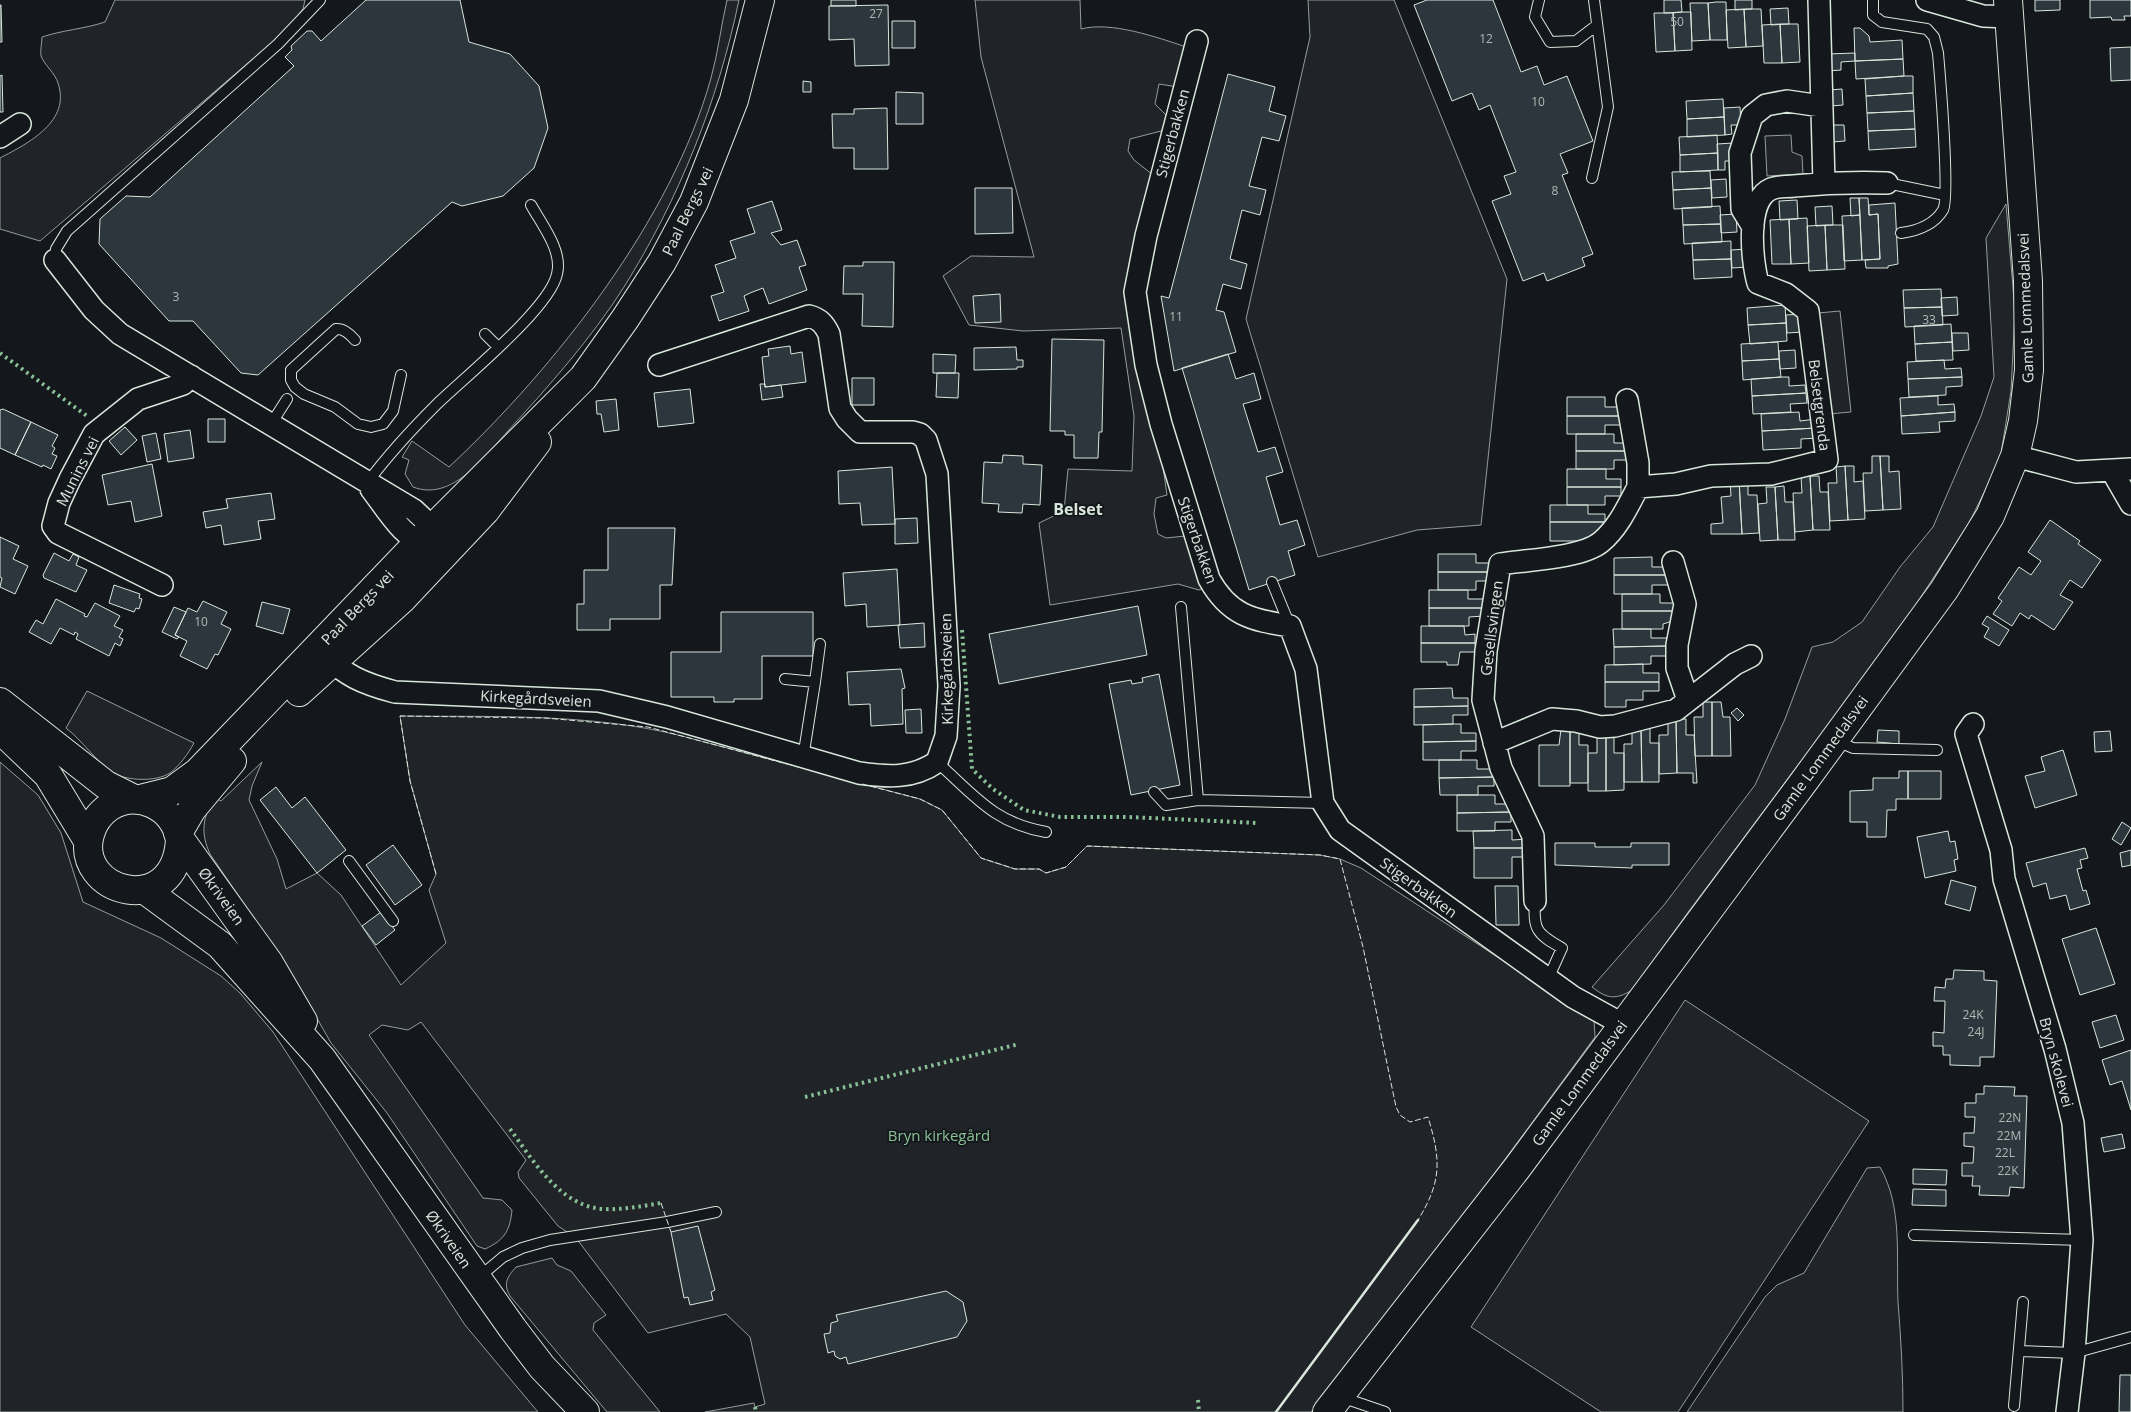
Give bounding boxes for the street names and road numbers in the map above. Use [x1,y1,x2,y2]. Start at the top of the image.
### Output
street label: Stigerbakken [1151,86,1193,180]
street label: Paal Bergs vei [657,163,717,259]
street label: Gamle Lommedalsvei [2012,232,2038,384]
street label: Belsetgrenda [1804,358,1836,452]
street label: Munins vei [51,433,103,509]
street label: Stigerbakken [1174,494,1222,586]
street label: Paal Bergs vei [316,565,398,649]
street label: Gesellsvingen [1475,579,1507,677]
street label: Kirkegårdsveien [935,613,957,725]
street label: Kirkegårdsveien [480,685,592,711]
street label: Gamle Lommedalsvei [1768,691,1872,825]
street label: Stigerbakken [1376,852,1462,922]
street label: Økriveien [194,863,250,929]
street label: Bryn skolevei [2035,1015,2079,1109]
street label: Gamle Lommedalsvei [1527,1016,1631,1150]
street label: Økriveien [422,1206,476,1272]

